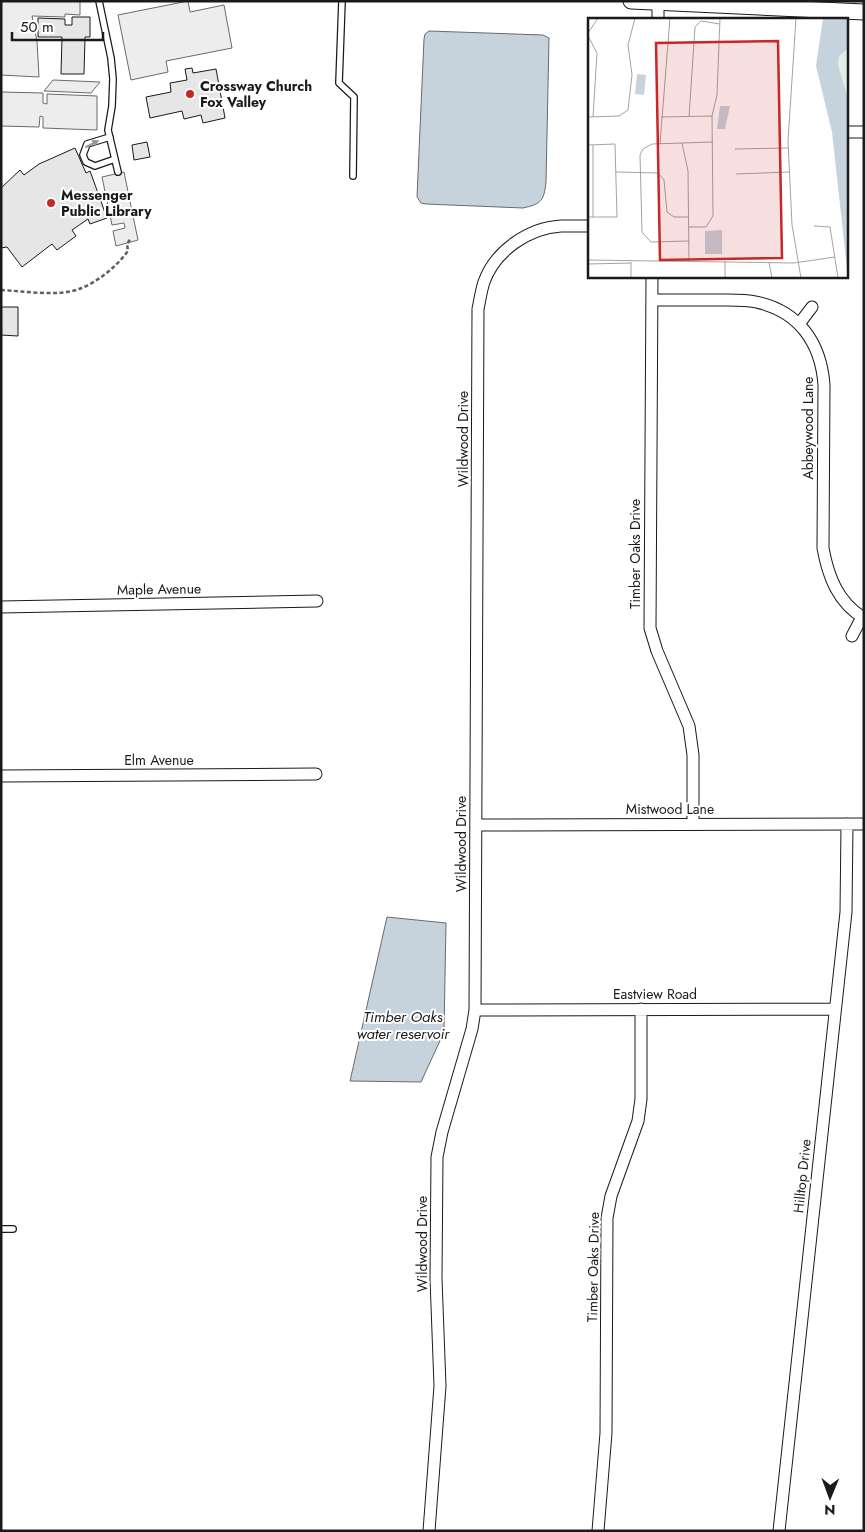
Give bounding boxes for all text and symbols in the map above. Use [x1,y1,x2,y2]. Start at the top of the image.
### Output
scale bar [12,10,104,42]
text: 50 m [20,16,54,38]
inset map [588,18,848,278]
place label: Crossway Church Fox Valley [200,76,312,112]
marker: Crossway Church Fox Valley [184,88,196,100]
one-way arrow [84,140,99,148]
place label: Messenger Public Library [61,185,152,221]
marker: Messenger Public Library [45,197,57,209]
street label: Abbeywood Lane [798,376,818,480]
street label: Wildwood Drive [453,391,473,487]
street label: Timber Oaks Drive [625,499,645,609]
street label: Maple Avenue [117,578,201,600]
street label: Elm Avenue [124,750,194,770]
street label: Wildwood Drive [451,796,471,892]
street label: Mistwood Lane [626,799,714,819]
street label: Eastview Road [613,984,697,1004]
water label: Timber Oaks water reservoir [357,1006,450,1045]
street label: Hilltop Drive [788,1138,816,1214]
street label: Wildwood Drive [412,1196,432,1292]
street label: Timber Oaks Drive [582,1212,604,1322]
north arrow [805,1472,855,1522]
text: N [824,1500,836,1520]

